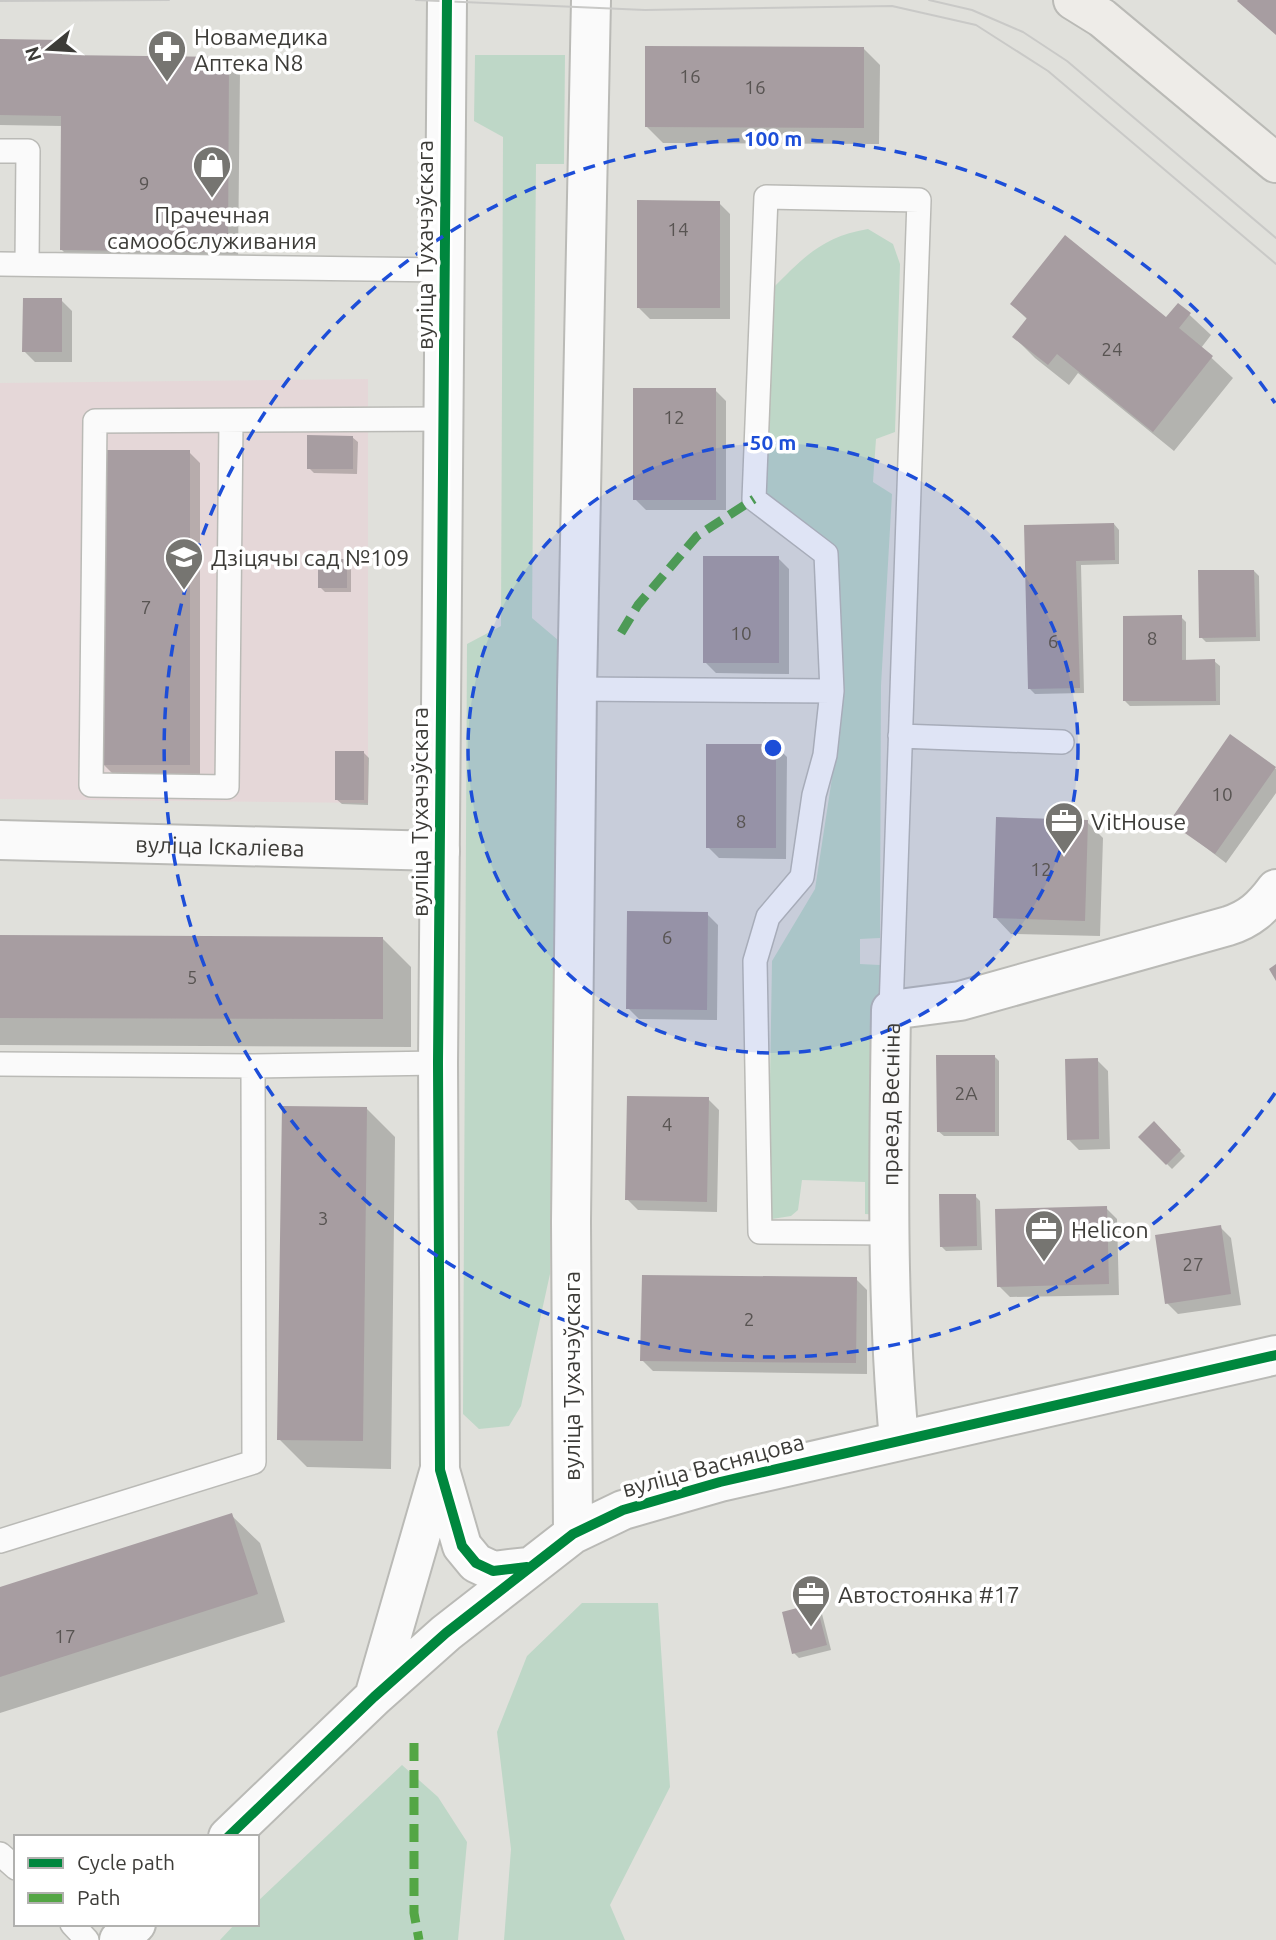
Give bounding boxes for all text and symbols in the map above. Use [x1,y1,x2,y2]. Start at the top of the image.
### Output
north arrow [14,14,84,84]
place label: Новамедика Аптека N8 [194,24,328,75]
pharmacy icon: Новамедика Аптека N8 [146,28,188,83]
text: N [20,44,45,64]
house number: 16 [679,65,701,87]
house number: 16 [744,76,766,98]
text: 100 m [744,126,802,150]
street label: вуліца Тухачэўскага [412,140,437,350]
shop icon: Прачечная самообслуживания [191,144,233,199]
house number: 9 [139,172,149,194]
place label: Прачечная самообслуживания [107,202,317,253]
house number: 14 [667,218,689,240]
house number: 24 [1101,338,1123,360]
house number: 12 [663,406,685,428]
text: 50 m [750,430,796,454]
school or university icon: Дзіцячы сад №109 [163,536,205,591]
place label: Дзіцячы сад №109 [211,545,409,570]
house number: 7 [141,596,151,618]
house number: 10 [730,622,752,644]
house number: 8 [1147,627,1157,649]
house number: 6 [1048,630,1058,652]
street label: вуліца Тухачэўскага [407,707,432,917]
centre of rings [761,736,785,760]
house number: 10 [1211,783,1233,805]
office icon: VitHouse [1043,800,1085,855]
place label: VitHouse [1091,809,1186,834]
house number: 8 [736,810,746,832]
street label: вуліца Іскаліева [135,831,305,860]
house number: 12 [1030,858,1052,880]
house number: 6 [662,926,672,948]
house number: 5 [187,966,197,988]
street label: праезд Весніна [877,1022,903,1186]
house number: 2А [954,1082,978,1104]
house number: 4 [662,1113,672,1135]
house number: 3 [318,1207,328,1229]
office icon: Helicon [1023,1208,1065,1263]
place label: Helicon [1071,1217,1149,1242]
house number: 27 [1182,1253,1204,1275]
street label: вуліца Тухачэўскага [559,1271,584,1481]
house number: 2 [744,1308,754,1330]
street label: вуліца Васняцова [619,1429,807,1501]
office icon: Автостоянка #17 [790,1573,832,1628]
place label: Автостоянка #17 [838,1582,1020,1607]
house number: 17 [54,1625,76,1647]
legend [14,1835,259,1926]
text: Cycle path [77,1850,175,1874]
text: Path [77,1885,120,1909]

